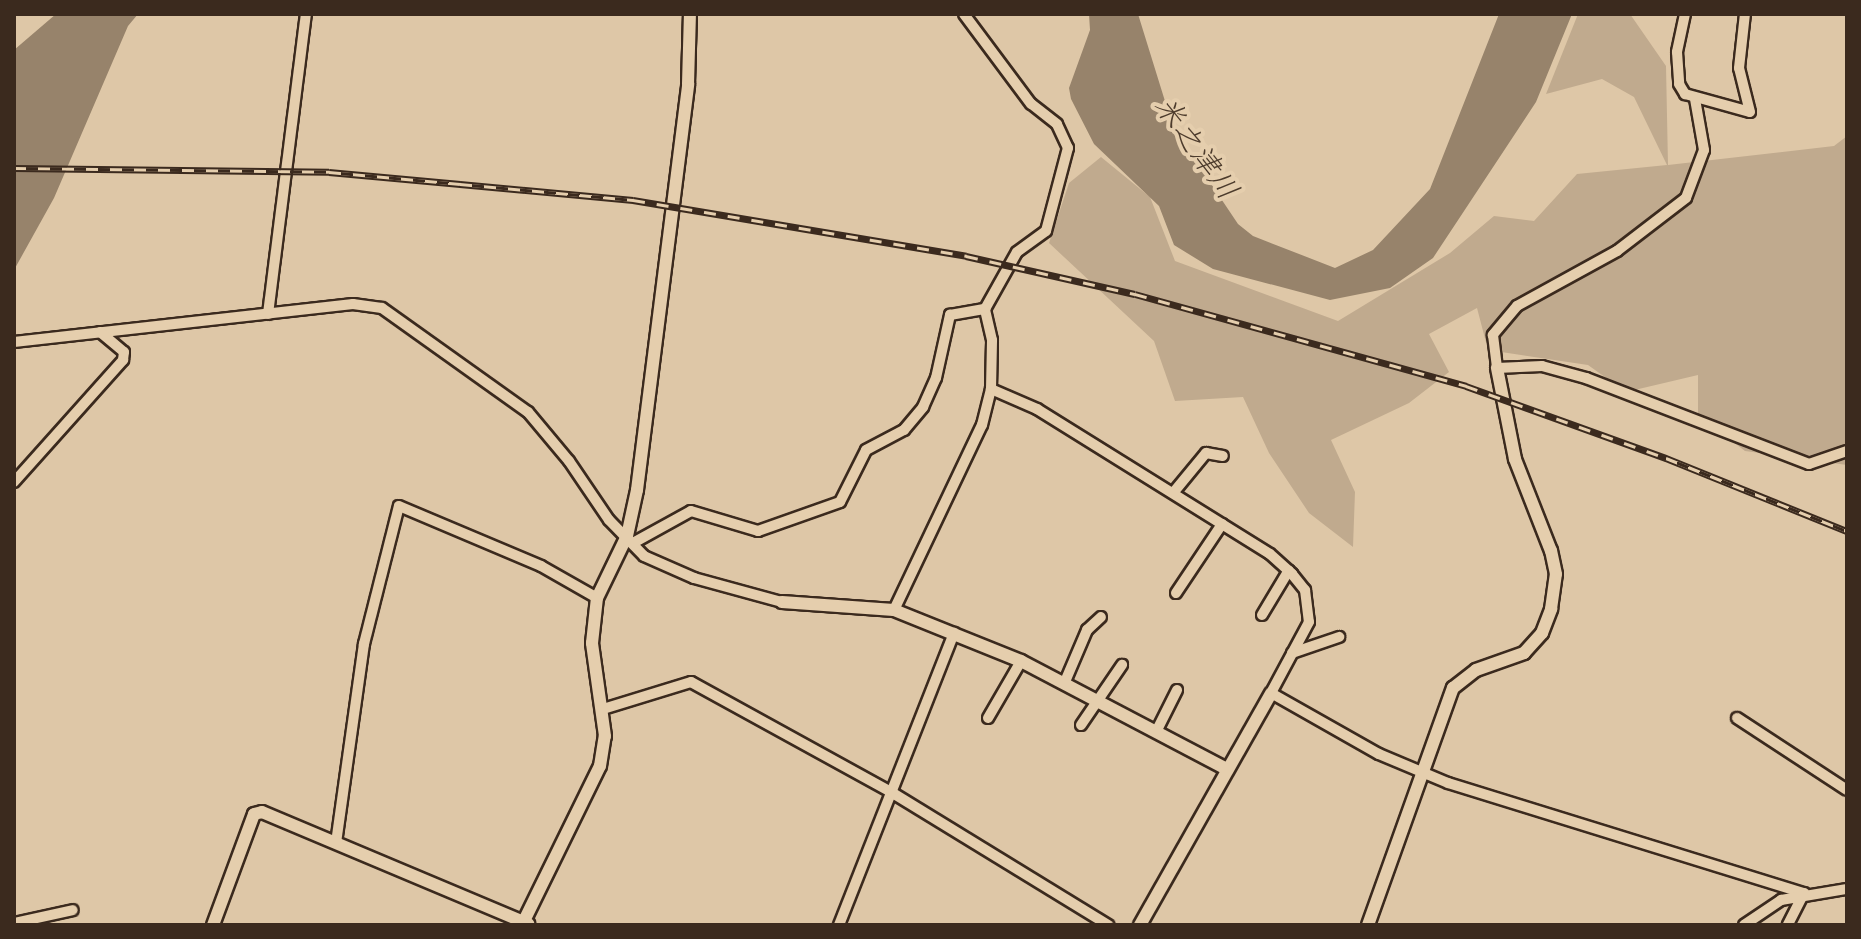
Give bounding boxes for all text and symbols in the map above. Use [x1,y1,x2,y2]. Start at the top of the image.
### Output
water label: 米之津川 [1145,90,1245,208]

